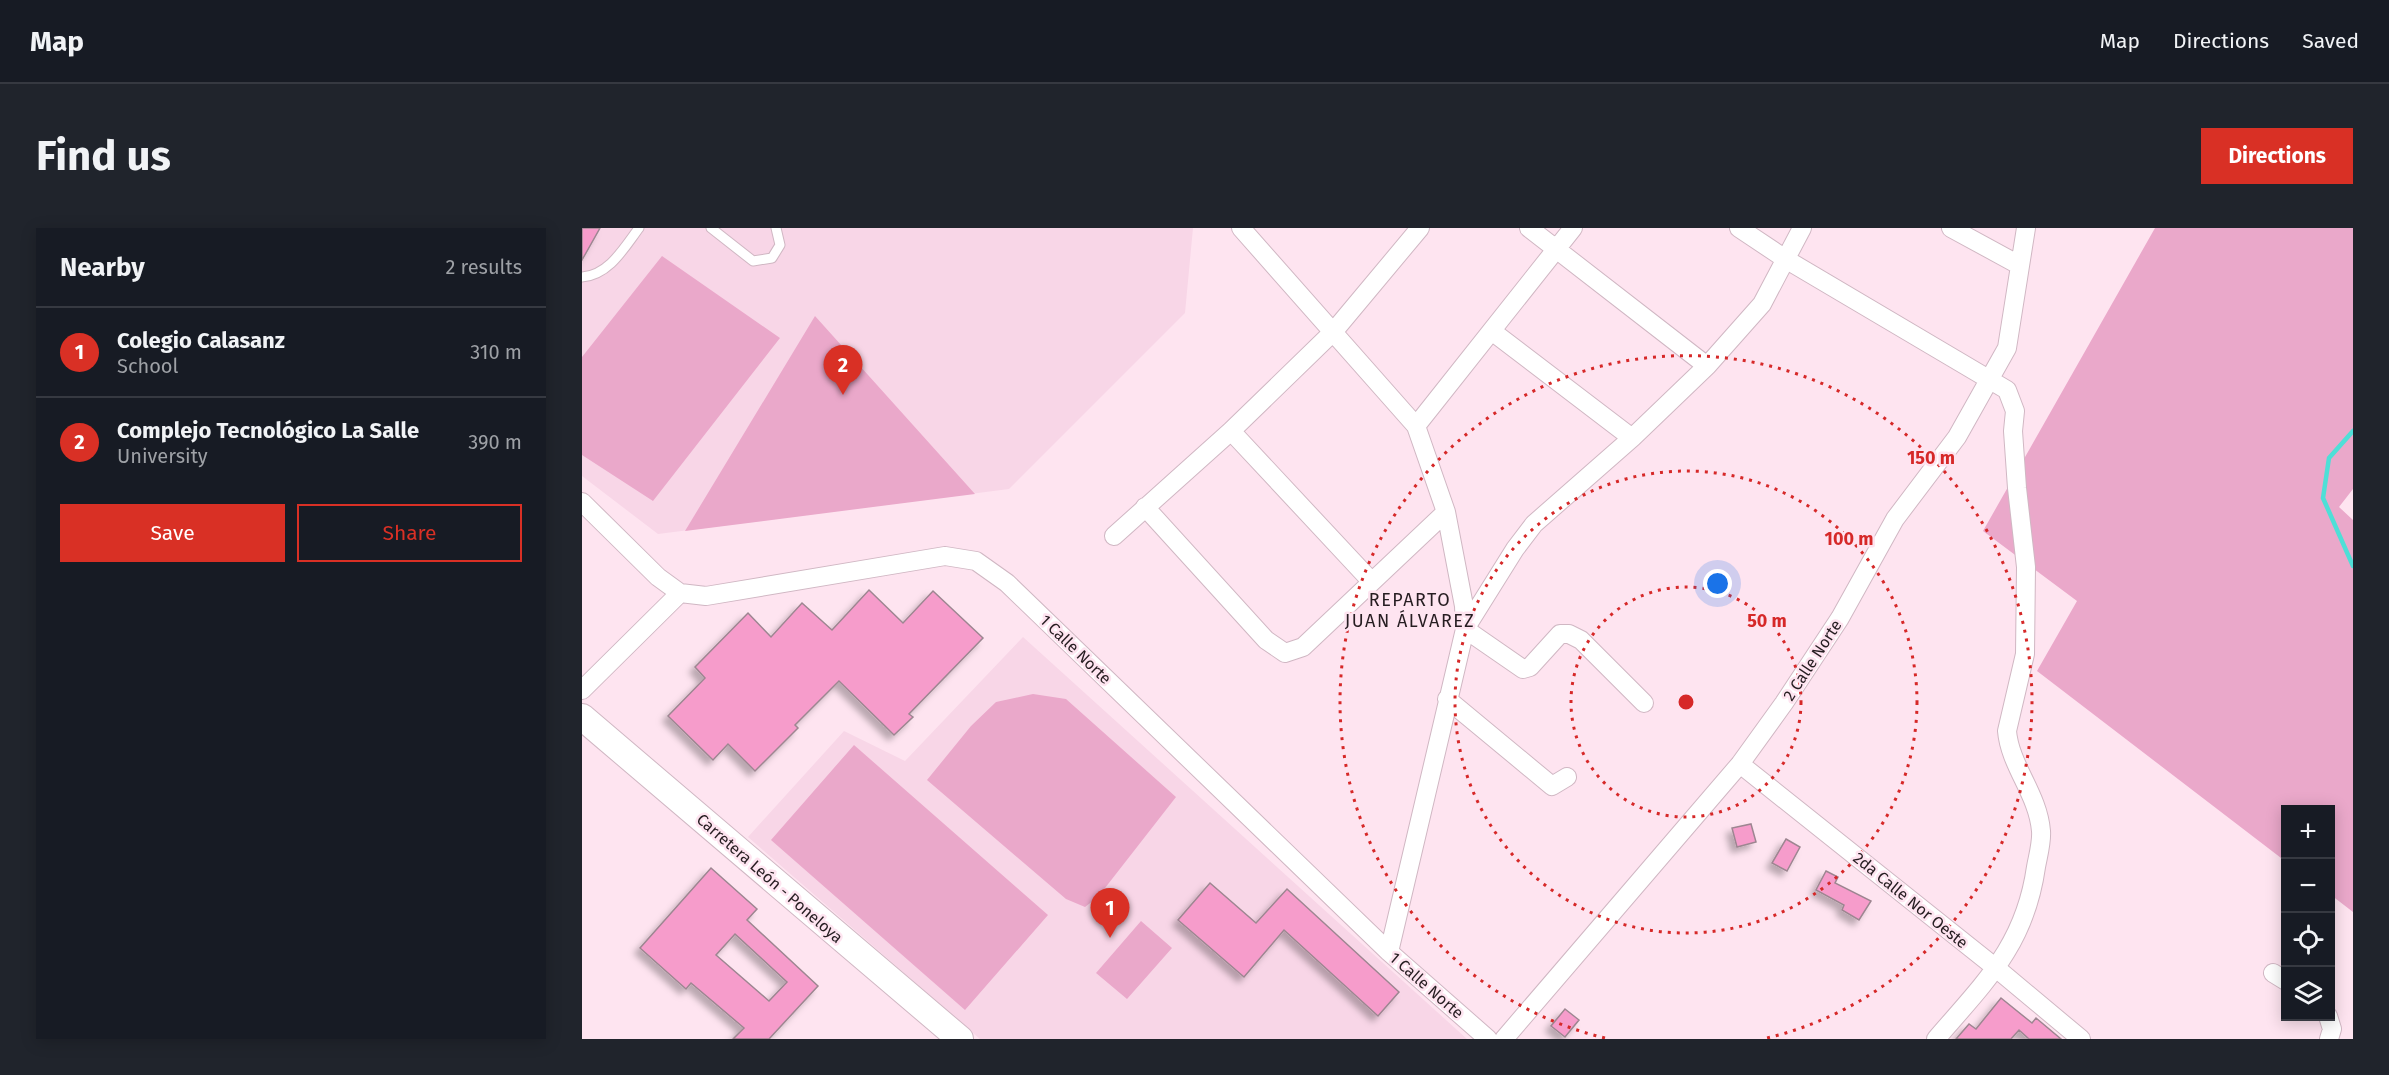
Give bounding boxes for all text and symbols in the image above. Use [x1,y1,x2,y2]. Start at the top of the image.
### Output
text: Map [30,25,84,58]
text: Map [2100,28,2140,54]
text: Directions [2173,28,2269,54]
text: Saved [2302,28,2359,54]
button: Directions [2201,128,2353,184]
text: Find us [36,131,171,181]
text: Nearby [60,252,145,283]
text: 2 results [445,255,522,279]
text: Colegio Calasanz [117,327,285,354]
text: 1 [75,340,84,364]
text: 310 m [470,340,522,364]
pin: 2 [824,346,862,395]
text: School [117,354,178,378]
text: Complejo Tecnológico La Salle [117,417,419,444]
text: 2 [74,430,85,454]
text: 390 m [468,430,522,454]
text: University [117,444,208,468]
text: 150 m [1907,447,1955,469]
button: Save [60,504,285,562]
button: Share [297,504,522,562]
text: 100 m [1825,528,1873,550]
your location [1703,569,1732,598]
district label: REPARTO JUAN ÁLVAREZ [1345,589,1475,632]
text: 50 m [1747,610,1787,632]
street label: 1 Calle Norte [1036,611,1115,688]
street label: 2 Calle Norte [1779,616,1846,704]
centre of rings [1676,692,1696,712]
map controls [2281,805,2335,1021]
button: + [2281,805,2335,859]
street label: Carretera León - Poneloya [693,810,847,947]
street label: 2da Calle Nor Oeste [1850,848,1972,952]
button: − [2281,859,2335,913]
pin: 1 [1090,888,1130,938]
button: locate [2281,913,2335,967]
street label: 1 Calle Norte [1386,948,1467,1023]
button: layers [2281,967,2335,1021]

